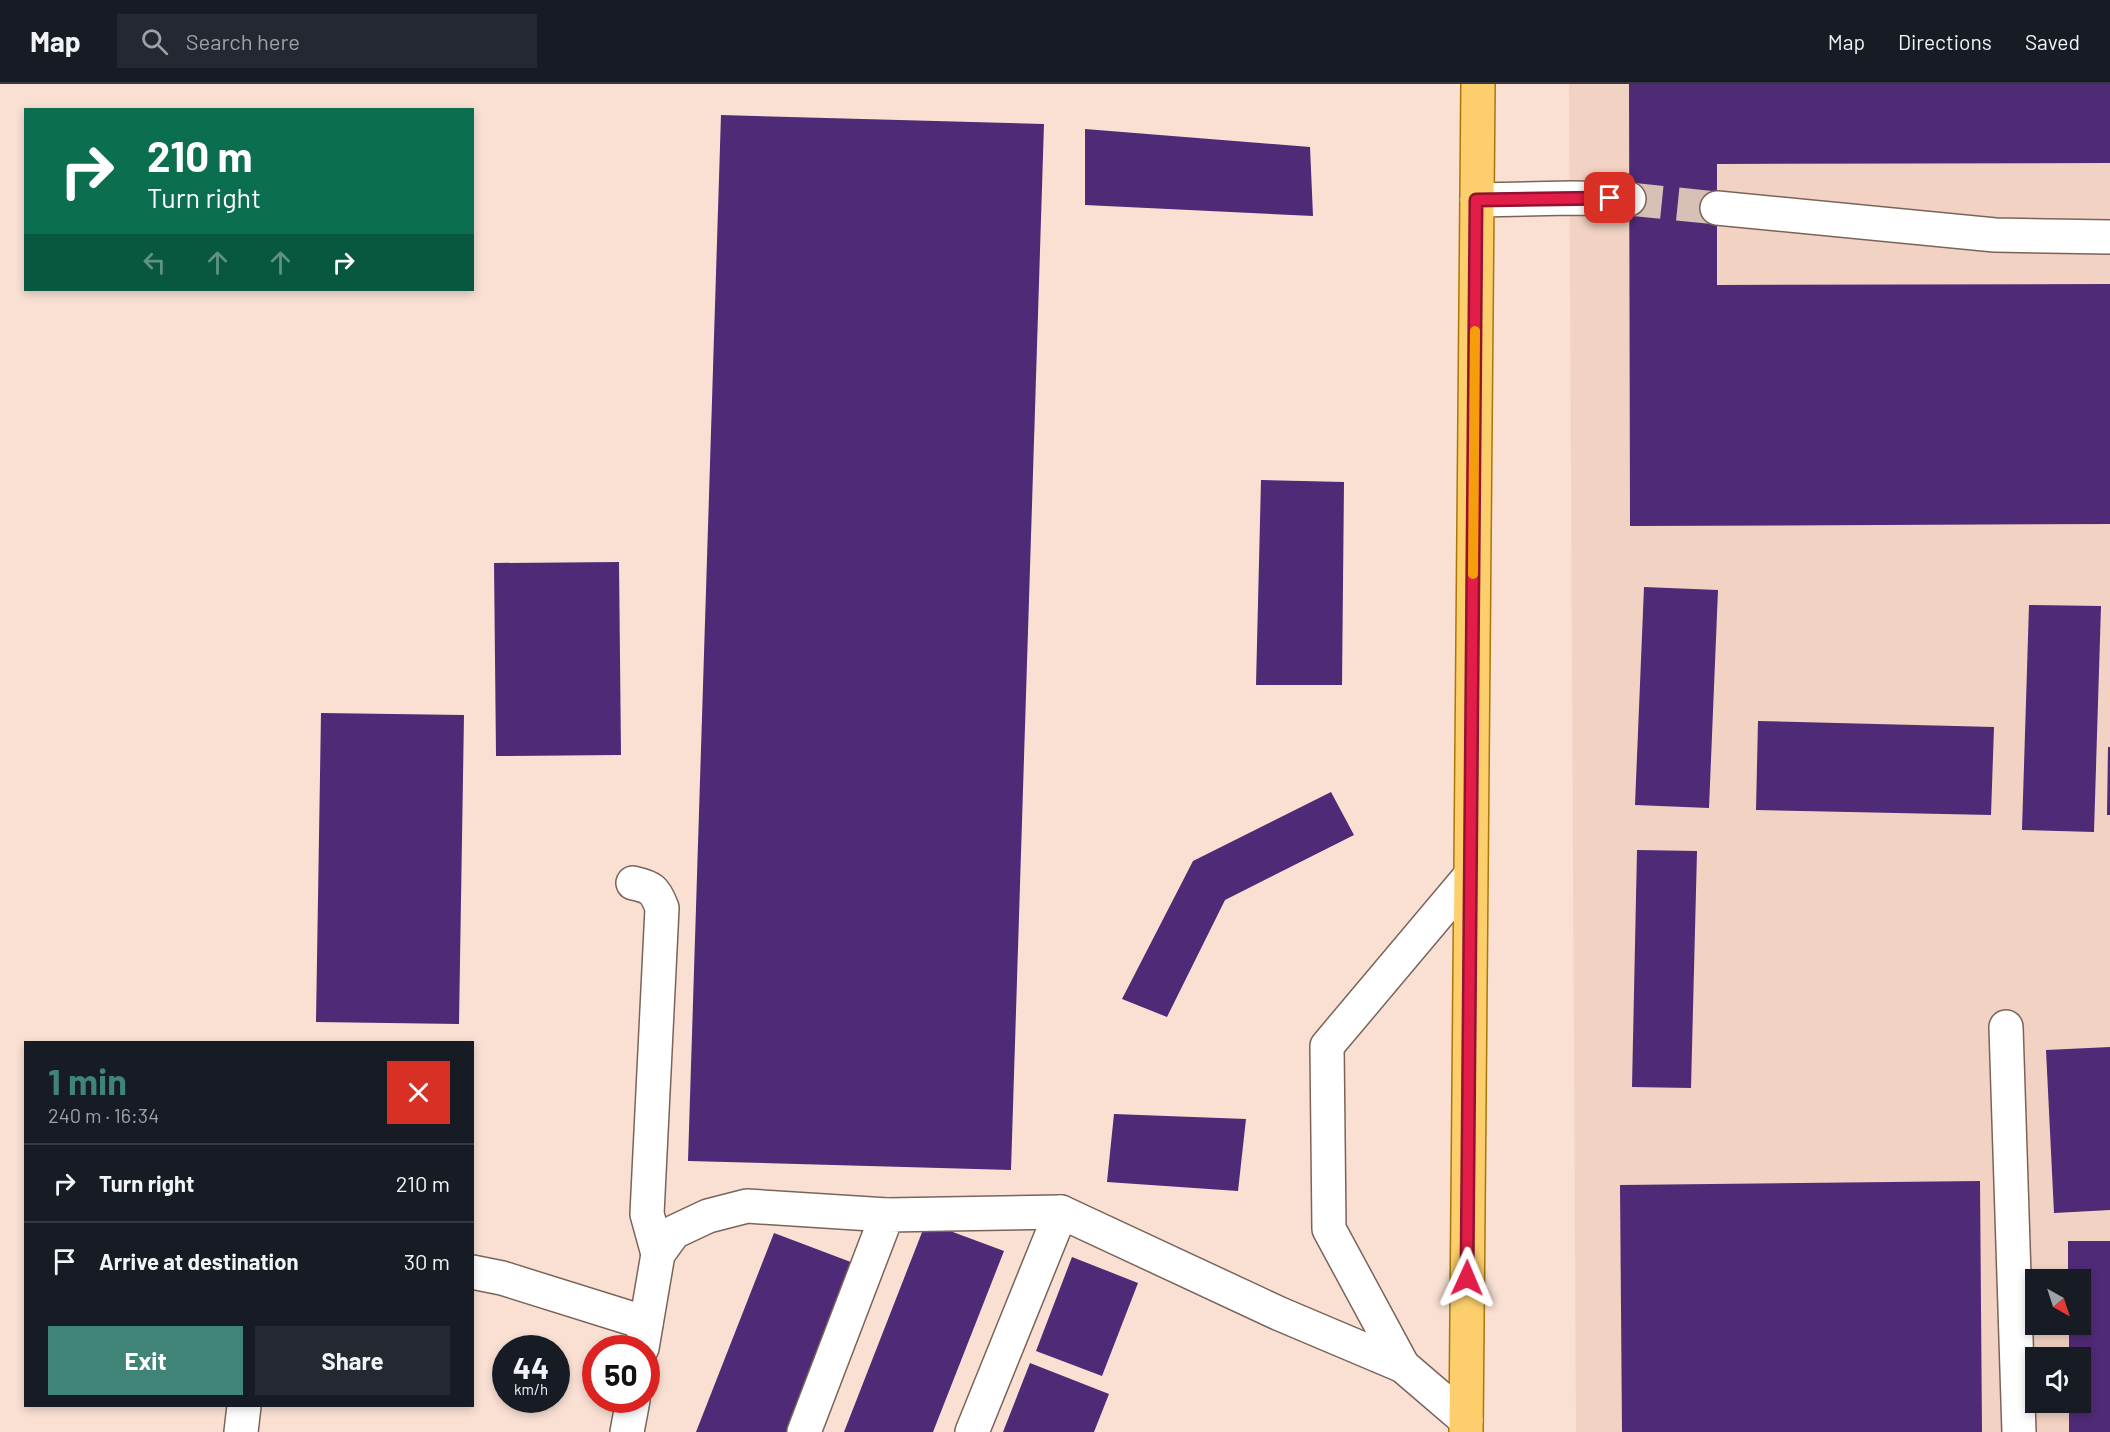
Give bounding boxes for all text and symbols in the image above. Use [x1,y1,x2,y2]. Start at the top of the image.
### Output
search box [117,14,537,68]
text: Map [30,24,81,58]
icon: search [138,25,171,58]
text: Search here [186,28,300,54]
text: Map [1828,29,1865,54]
text: Directions [1898,29,1992,54]
text: Saved [2025,29,2080,54]
text: 210 m [147,130,253,180]
icon: right [48,132,126,210]
pin [1584,172,1635,223]
text: Turn right [147,181,261,213]
icon: arrive [1593,181,1626,214]
icon: left [138,246,171,279]
icon: ahead [201,246,234,279]
icon: ahead [264,246,297,279]
icon: right [327,246,360,279]
text: 1 min [48,1059,127,1102]
button: close [387,1061,450,1124]
text: 240 m · 16:34 [48,1103,159,1127]
icon: right [48,1167,81,1200]
text: Turn right [99,1170,194,1196]
text: 210 m [396,1170,450,1196]
icon: arrive [48,1245,81,1278]
position arrow [1435,1246,1499,1310]
text: Arrive at destination [99,1248,298,1274]
text: 30 m [404,1248,450,1274]
north arrow [2025,1269,2091,1335]
map controls [2025,1269,2091,1413]
button: Exit [48,1326,243,1395]
button: Share [255,1326,450,1395]
speed limit sign: 50 [582,1335,660,1413]
button: sound [2025,1347,2091,1413]
text: 44 [513,1349,549,1385]
text: km/h [514,1380,548,1398]

